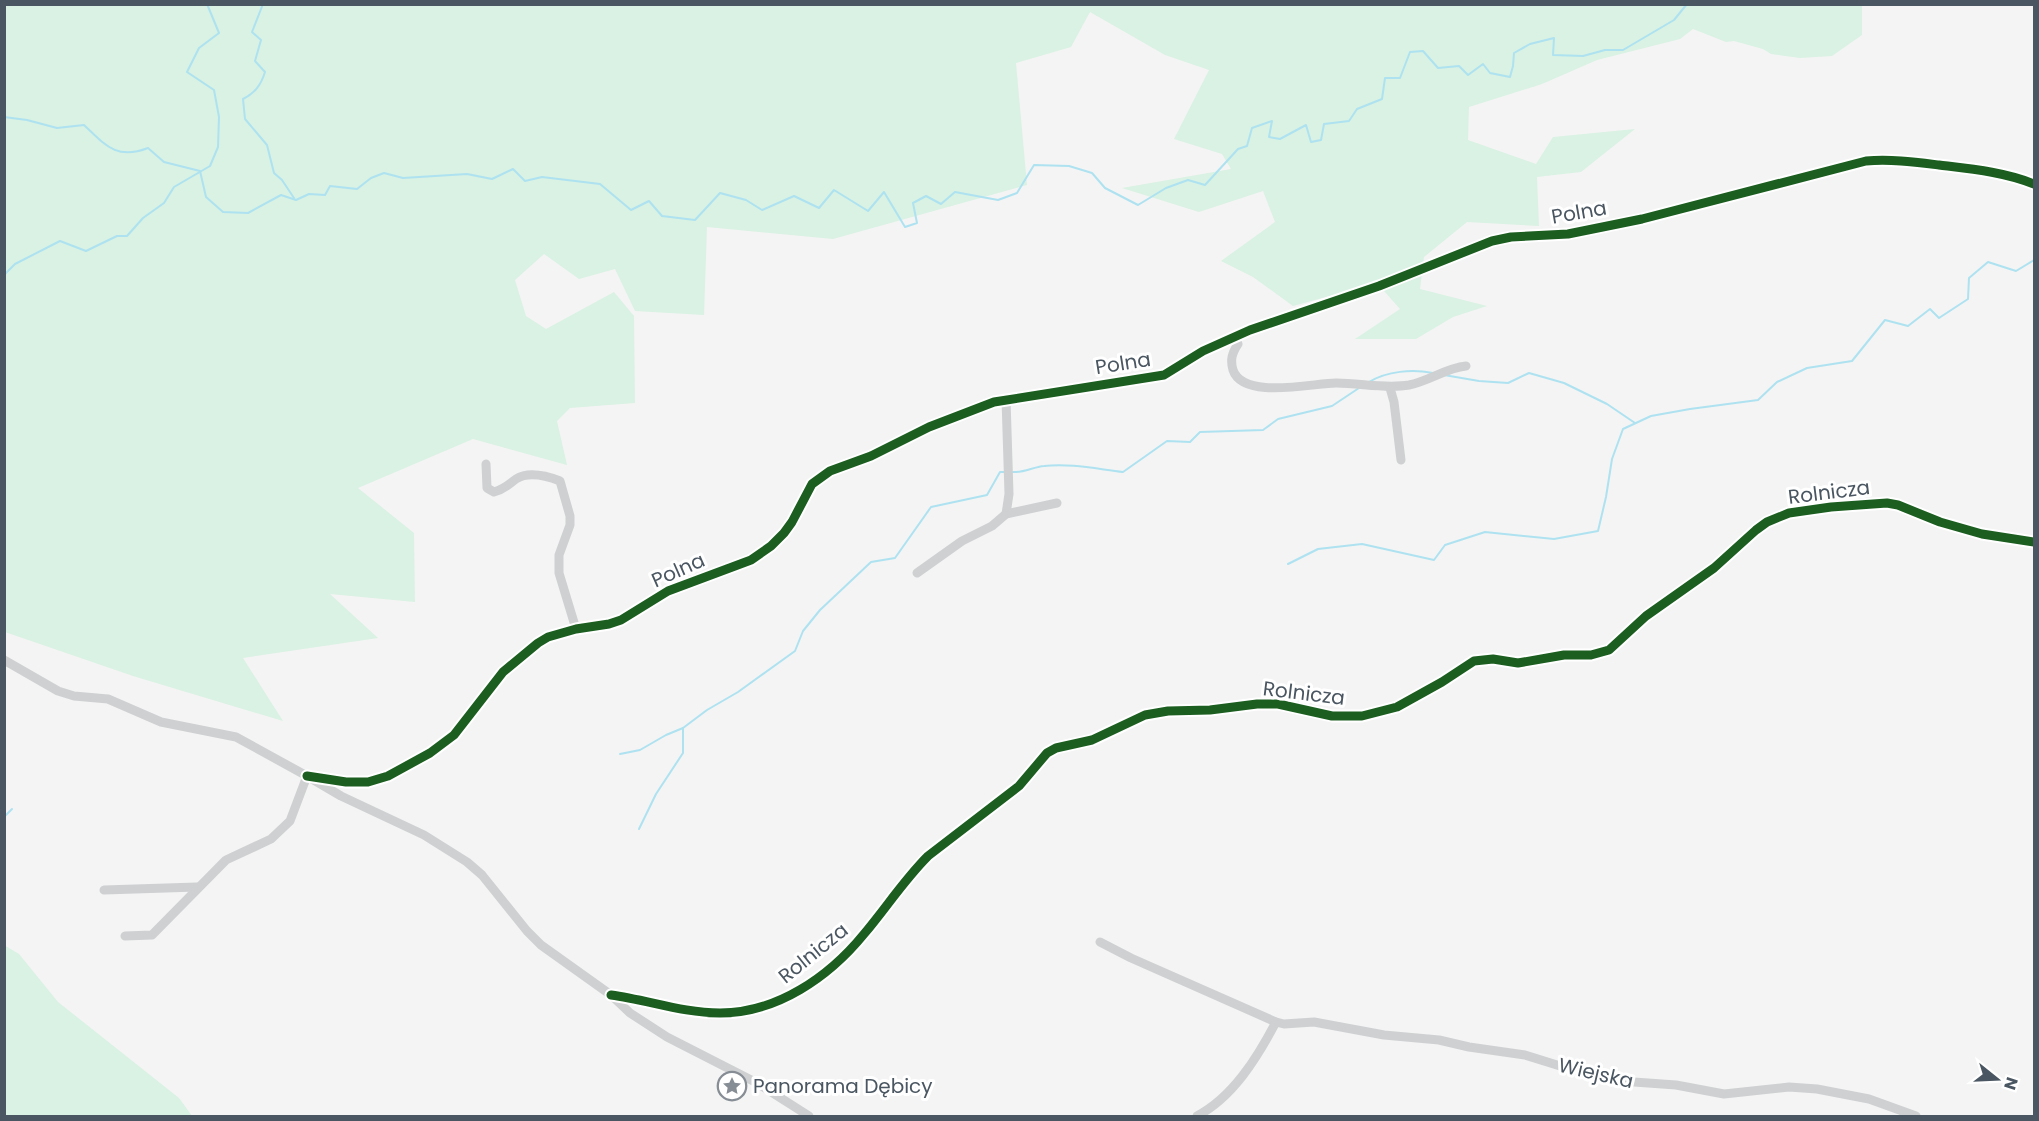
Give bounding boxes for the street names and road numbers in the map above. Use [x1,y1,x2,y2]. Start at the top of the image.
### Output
street label: Polna [1549,193,1609,231]
street label: Polna [1093,345,1153,381]
street label: Rolnicza [1786,473,1872,511]
street label: Polna [647,546,709,594]
street label: Rolnicza [1261,674,1347,712]
street label: Rolnicza [772,916,854,990]
street label: Wiejska [1556,1051,1636,1095]

